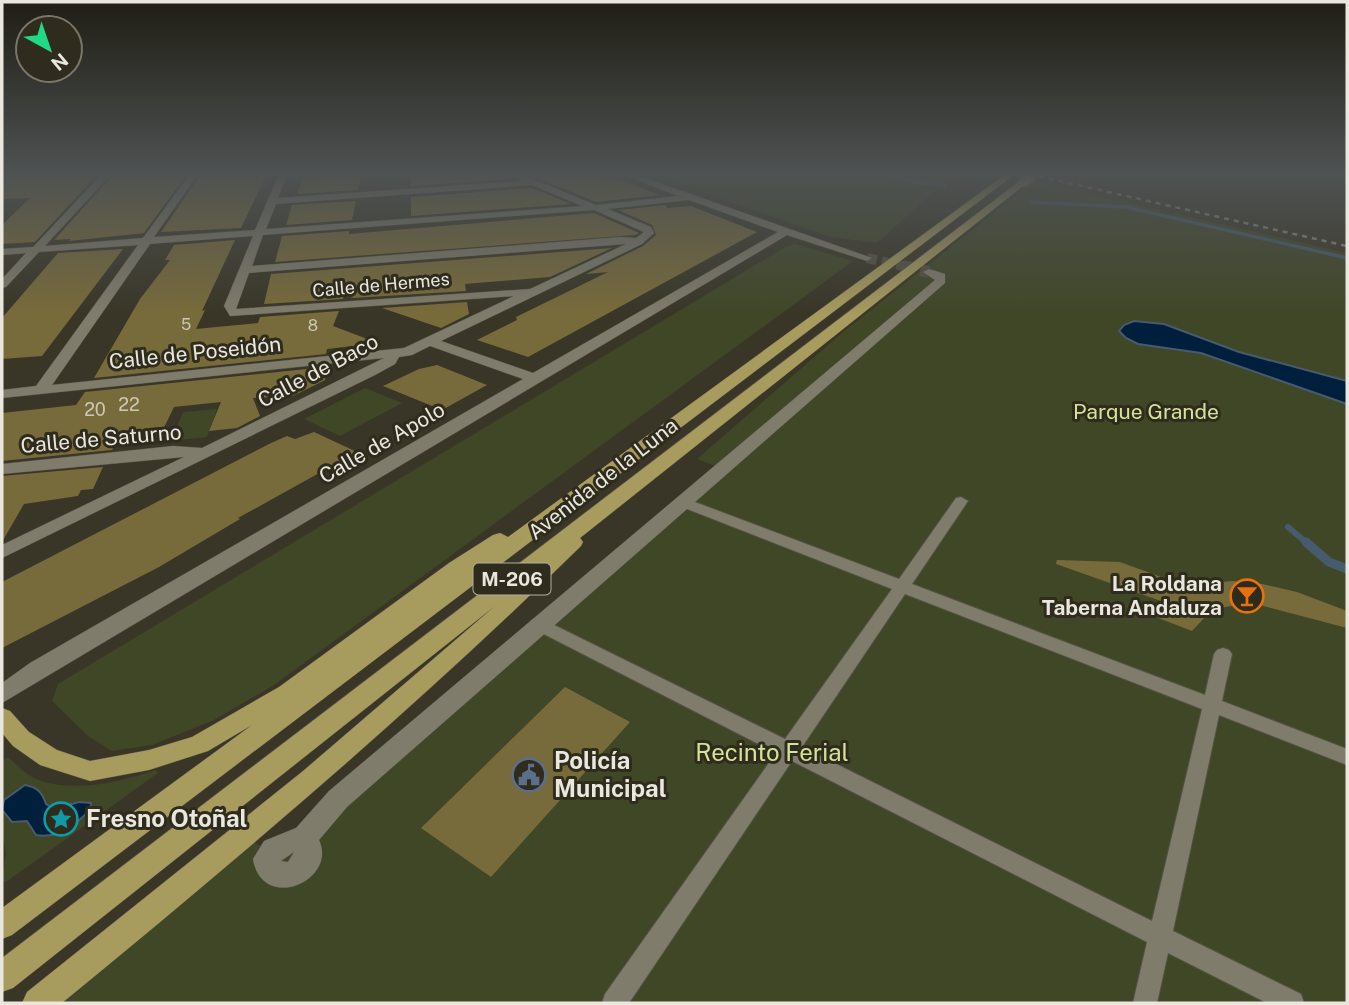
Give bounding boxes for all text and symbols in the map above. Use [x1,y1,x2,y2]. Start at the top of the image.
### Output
north arrow [14,14,84,84]
text: N [47,49,73,75]
street label: Calle de Hermes [312,268,450,301]
house number: 5 [181,315,191,334]
house number: 8 [308,316,318,335]
street label: Calle de Baco [253,328,382,413]
street label: Calle de Poseidón [108,331,282,374]
house number: 22 [118,394,140,415]
street label: Calle de Apolo [315,397,449,489]
house number: 20 [84,399,106,420]
park label: Parque Grande [1073,399,1219,424]
street label: Avenida de la Luna [523,412,682,545]
street label: Calle de Saturno [19,419,183,458]
road number: M-206 [474,564,550,594]
place label: La Roldana Taberna Andaluza [1042,571,1222,620]
bar icon: La Roldana Taberna Andaluza [1228,577,1266,615]
park label: Recinto Ferial [695,738,849,766]
place label: Policía Municipal [554,746,667,802]
public building icon: Policía Municipal [510,756,548,794]
place icon: Fresno Otoñal [42,800,80,838]
place label: Fresno Otoñal [86,804,248,832]

